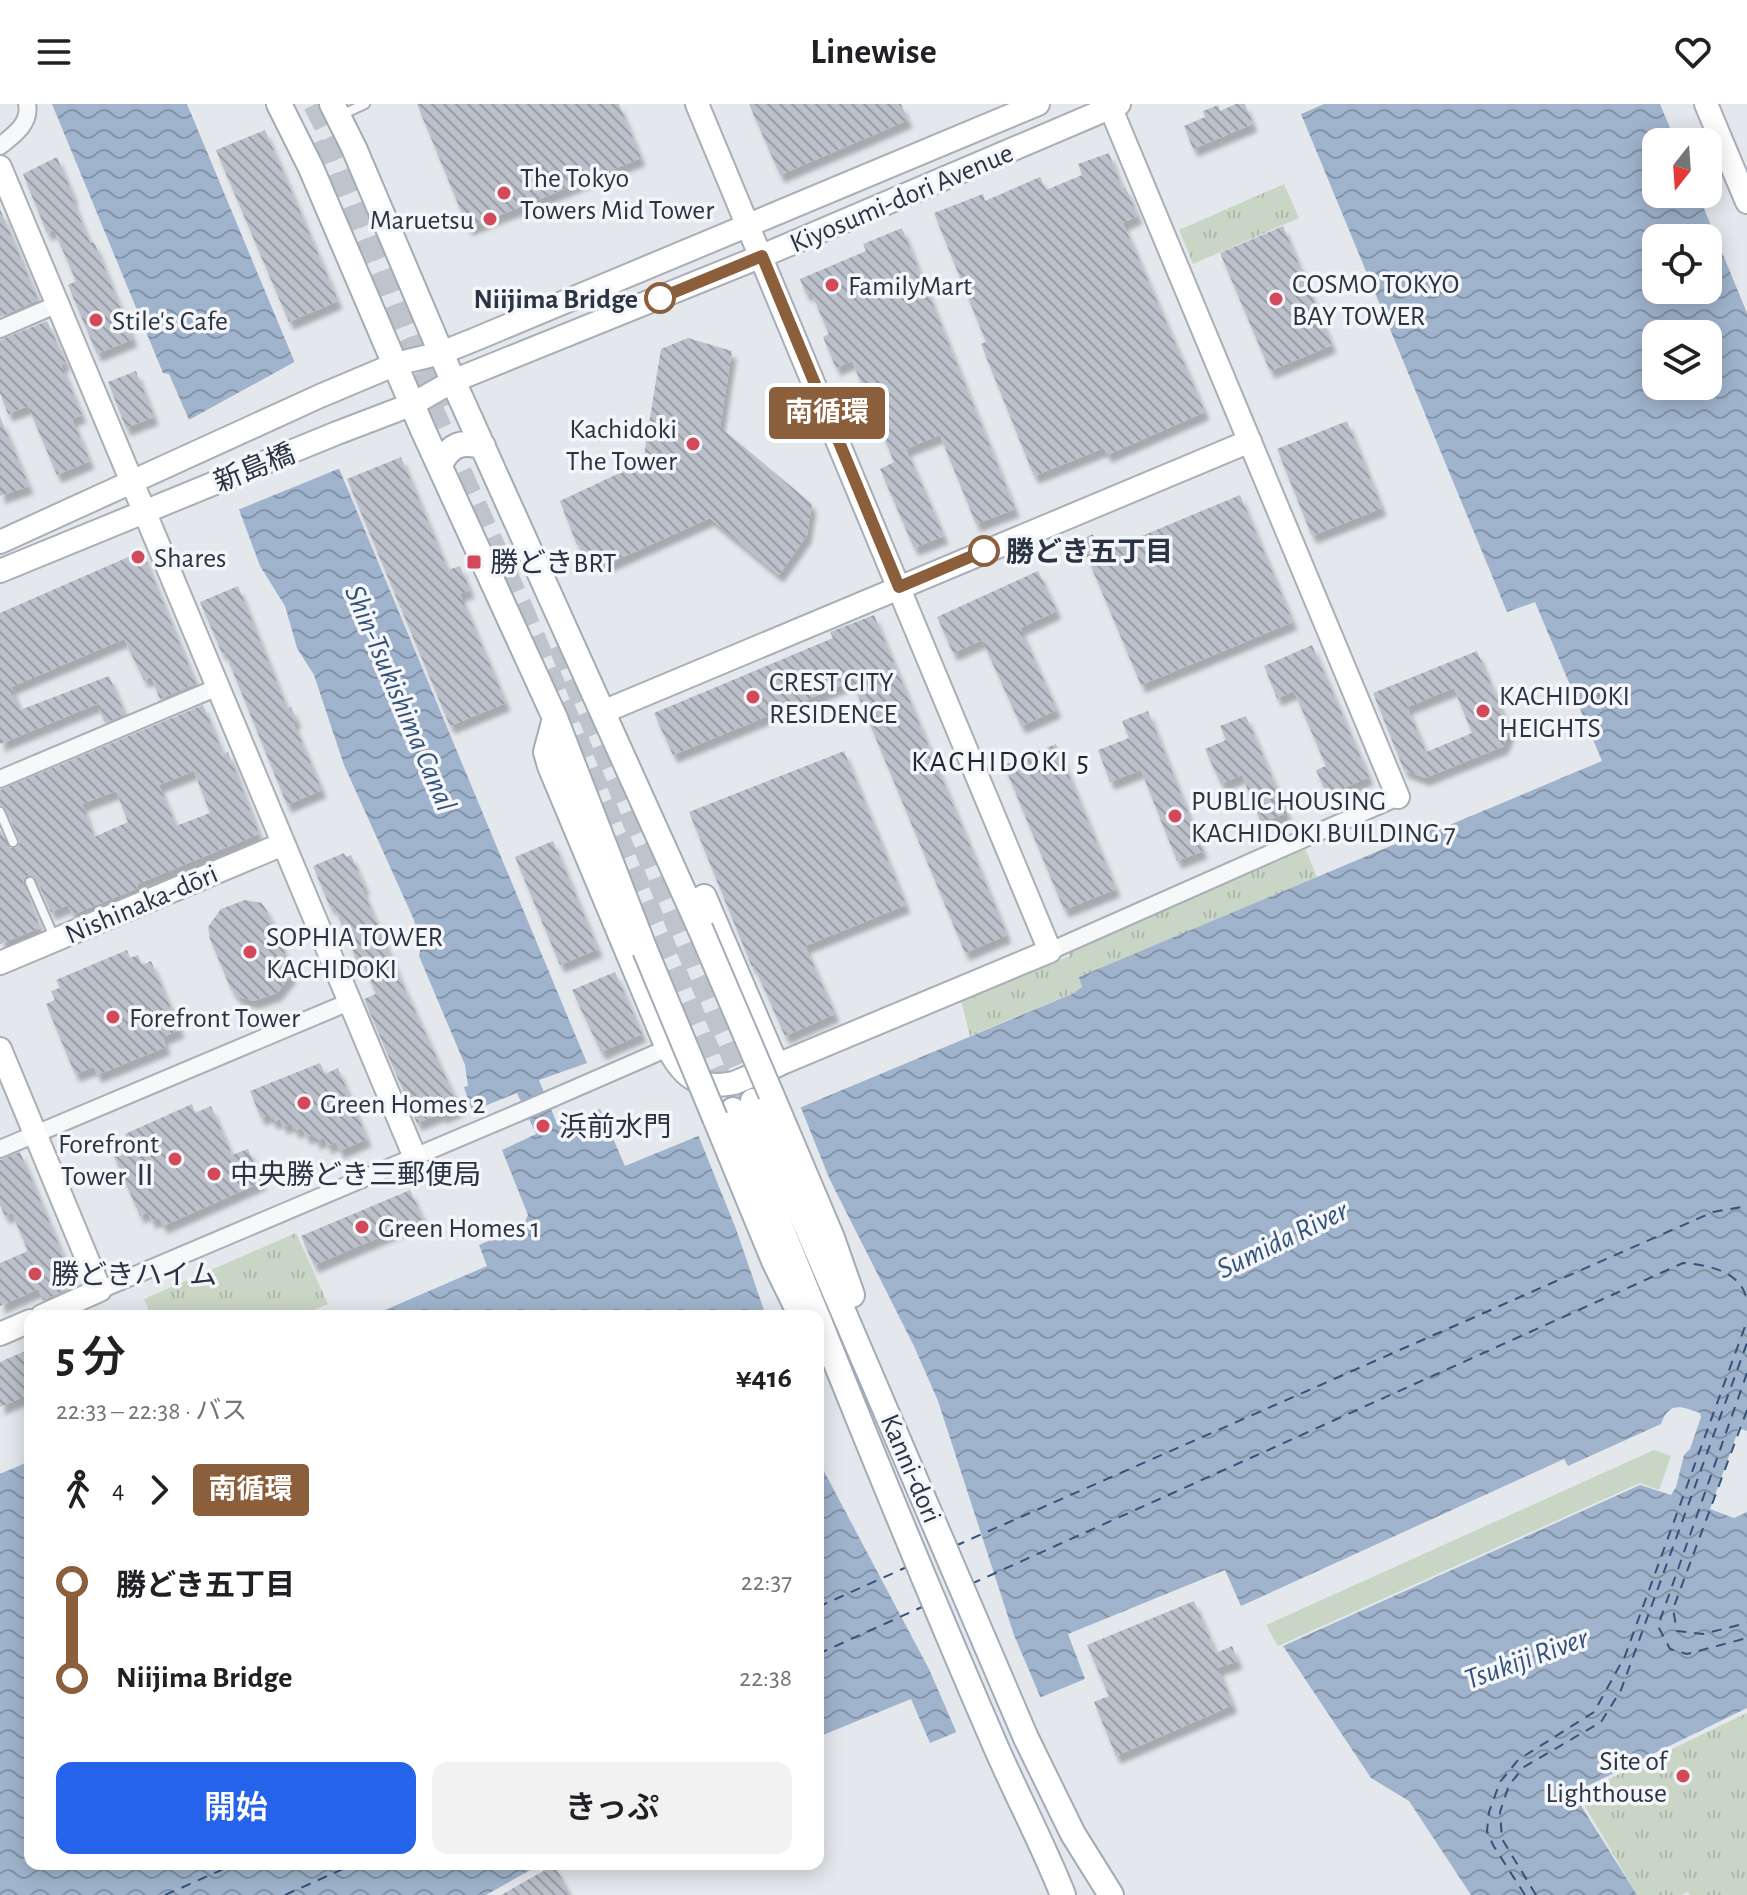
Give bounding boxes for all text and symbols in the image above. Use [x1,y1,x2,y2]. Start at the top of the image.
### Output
icon: menu [32,30,76,74]
icon: heart [1671,30,1715,74]
text: Linewise [810,34,937,70]
north arrow [1642,128,1722,208]
map controls [1642,128,1722,400]
street label: Kiyosumi-dori Avenue [786,139,1018,259]
place label: The Tokyo Towers Mid Tower [520,165,714,225]
marker: The Tokyo Towers Mid Tower [495,184,513,202]
place label: Maruetsu [370,207,474,235]
marker: Maruetsu [481,210,499,228]
button: locate [1642,224,1722,304]
place label: COSMO TOKYO BAY TOWER [1292,271,1459,331]
place label: FamilyMart [848,273,972,301]
marker: FamilyMart [823,276,841,294]
marker: Niijima Bridge [645,283,675,313]
place label: Niijima Bridge [473,286,638,314]
marker: COSMO TOKYO BAY TOWER [1267,290,1285,308]
place label: Stile's Cafe [112,308,228,336]
marker: Stile's Cafe [87,311,105,329]
button: layers [1642,320,1722,400]
line badge: 南循環 [781,387,873,439]
text: 南循環 [785,399,869,427]
place label: Kachidoki The Tower [566,416,677,476]
marker: Kachidoki The Tower [684,435,702,453]
street label: 新島橋 [210,438,299,498]
marker: 勝どき五丁目 [969,536,999,566]
place label: 勝どき五丁目 [1006,537,1173,567]
place label: Shares [154,545,226,573]
marker: Shares [129,548,147,566]
place label: 勝どきBRT [490,548,617,578]
marker: 勝どきBRT [465,553,483,571]
water label: Shin-Tsukishima Canal [339,581,461,816]
place label: CREST CITY RESIDENCE [769,669,897,729]
place label: KACHIDOKI HEIGHTS [1499,683,1630,743]
marker: CREST CITY RESIDENCE [744,688,762,706]
marker: KACHIDOKI HEIGHTS [1474,702,1492,720]
district label: KACHIDOKI 5 [911,747,1091,777]
place label: PUBLIC HOUSING KACHIDOKI BUILDING 7 [1191,788,1456,848]
marker: PUBLIC HOUSING KACHIDOKI BUILDING 7 [1166,807,1184,825]
street label: Nishinaka-dōri [62,860,222,949]
place label: SOPHIA TOWER KACHIDOKI [266,924,443,984]
marker: SOPHIA TOWER KACHIDOKI [241,943,259,961]
place label: Forefront Tower [129,1005,300,1033]
marker: Forefront Tower [104,1008,122,1026]
place label: Green Homes 2 [320,1091,485,1119]
marker: Green Homes 2 [295,1094,313,1112]
place label: 浜前水門 [559,1112,671,1142]
marker: 浜前水門 [534,1117,552,1135]
place label: Forefront Tower Ⅱ [58,1131,159,1191]
marker: Forefront Tower Ⅱ [166,1150,184,1168]
place label: 中央勝どき三郵便局 [230,1160,481,1190]
marker: 中央勝どき三郵便局 [205,1165,223,1183]
water label: Sumida River [1212,1195,1354,1284]
place label: Green Homes 1 [378,1215,540,1243]
marker: Green Homes 1 [353,1218,371,1236]
place label: 勝どきハイム [51,1260,217,1290]
marker: 勝どきハイム [26,1265,44,1283]
text: 5 分 [56,1337,126,1381]
text: ¥416 [736,1363,792,1393]
text: 22:33 – 22:38 · バス [56,1398,247,1424]
street label: Kanni-dori [875,1410,946,1527]
icon: walk [56,1468,100,1512]
icon: forward [137,1468,181,1512]
text: 南循環 [209,1476,293,1504]
text: 4 [112,1477,125,1503]
text: 22:37 [741,1569,792,1595]
text: 勝どき五丁目 [116,1571,295,1601]
water label: Tsukiji River [1460,1622,1593,1695]
text: Niijima Bridge [116,1663,292,1693]
text: 22:38 [739,1665,792,1691]
place label: Site of Lighthouse [1546,1748,1669,1808]
button: 開始 [56,1762,416,1854]
button: きっぷ [432,1762,792,1854]
marker: Site of Lighthouse [1674,1767,1692,1785]

